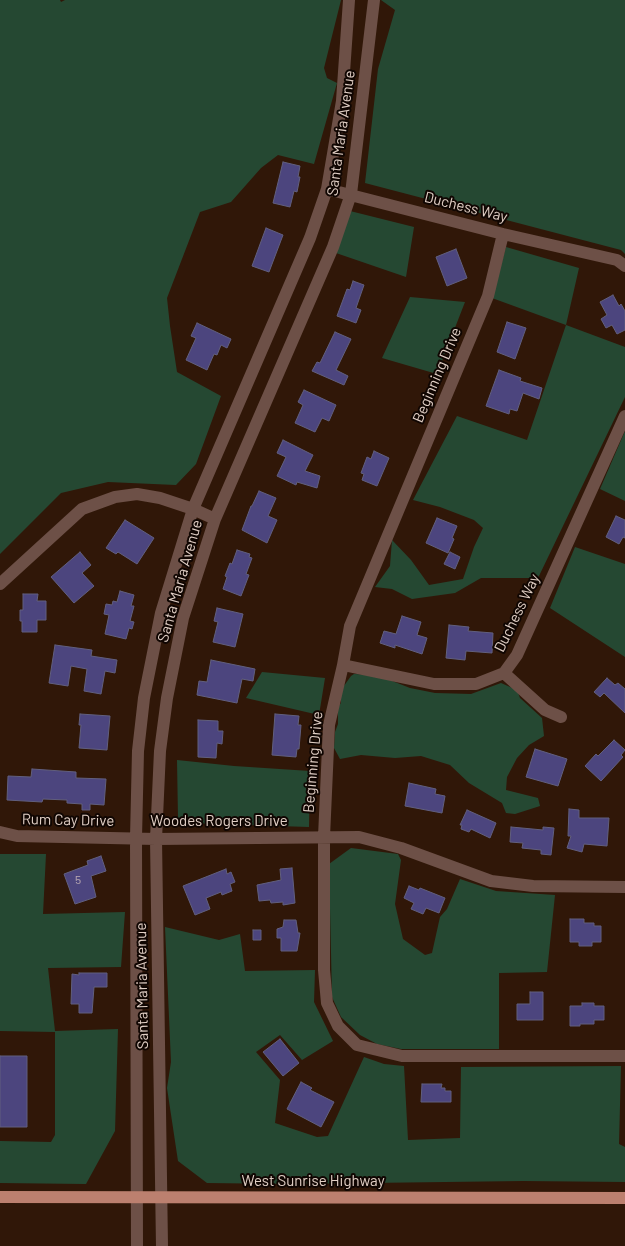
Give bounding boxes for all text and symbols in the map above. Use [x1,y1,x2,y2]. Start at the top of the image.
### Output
street label: Santa Maria Avenue [323,69,359,197]
street label: Duchess Way [423,188,509,226]
street label: Beginning Drive [409,325,465,425]
street label: Santa Maria Avenue [154,518,206,644]
street label: Duchess Way [490,571,544,655]
street label: Beginning Drive [300,711,326,813]
street label: Rum Cay Drive [22,810,114,830]
street label: Woodes Rogers Drive [150,812,288,830]
house number: 5 [75,873,81,887]
street label: Santa Maria Avenue [132,923,152,1049]
street label: West Sunrise Highway [241,1172,385,1190]

